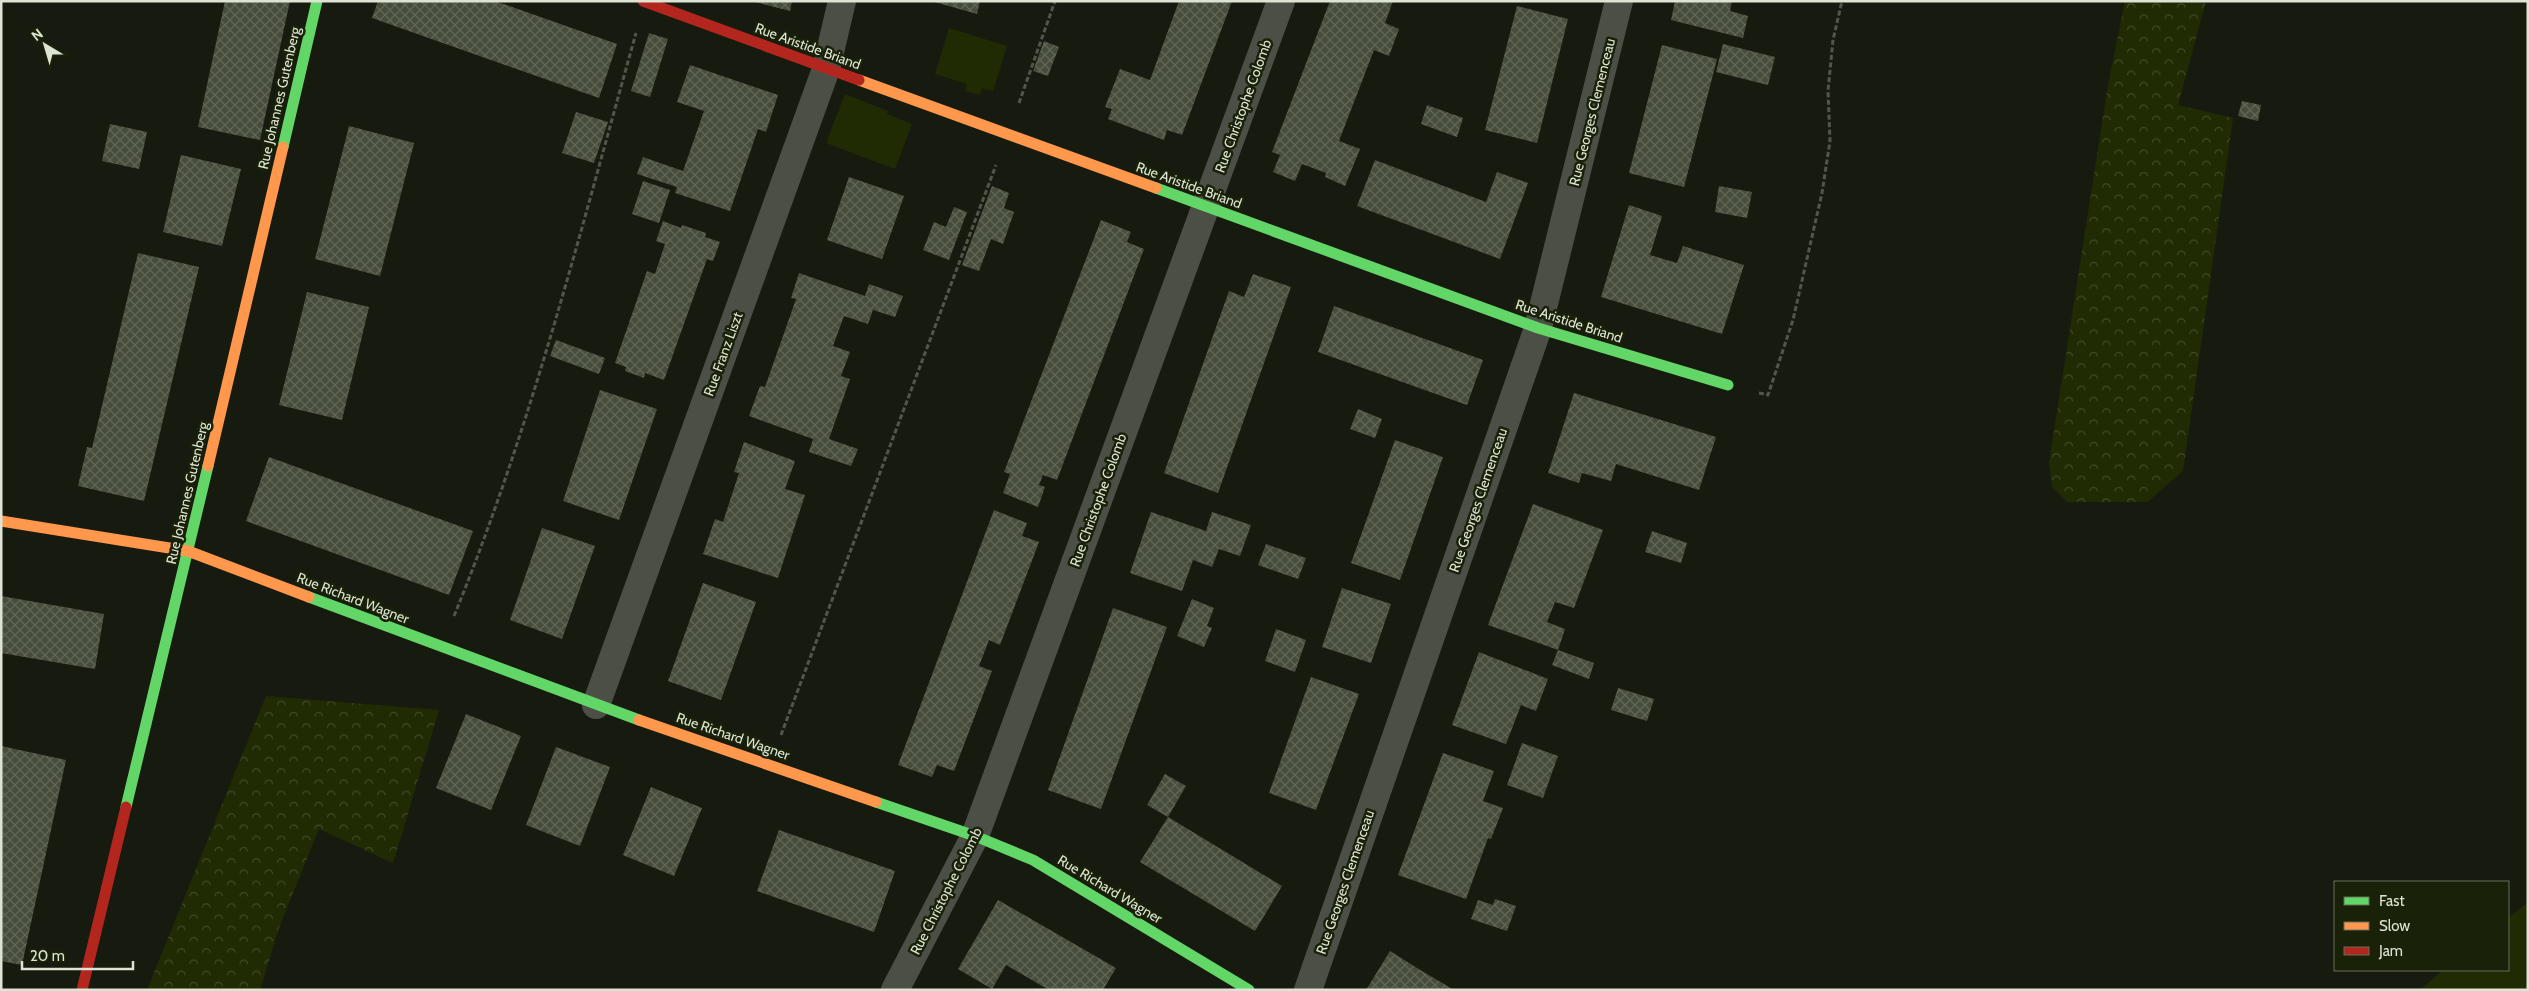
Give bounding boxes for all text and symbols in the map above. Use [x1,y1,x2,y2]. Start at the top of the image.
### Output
street label: Rue Aristide Briand [753,18,863,74]
north arrow [20,20,70,70]
street label: Rue Johannes Gutenberg [254,24,304,171]
text: N [28,25,46,45]
street label: Rue Georges Clemenceau [1565,36,1619,188]
street label: Rue Christophe Colomb [1211,37,1276,175]
street label: Rue Aristide Briand [1134,157,1244,213]
street label: Rue Aristide Briand [1513,295,1625,347]
street label: Rue Franz Liszt [699,309,747,399]
street label: Rue Johannes Gutenberg [162,419,212,566]
street label: Rue Georges Clemenceau [1445,426,1511,574]
street label: Rue Christophe Colomb [1066,431,1131,569]
street label: Rue Richard Wagner [294,568,412,628]
street label: Rue Richard Wagner [674,708,793,764]
street label: Rue Georges Clemenceau [1312,808,1378,956]
street label: Rue Christophe Colomb [906,824,986,958]
street label: Rue Richard Wagner [1054,851,1166,928]
legend [2334,881,2509,971]
text: Fast [2379,892,2404,910]
text: Slow [2379,917,2410,935]
scale bar [22,938,134,970]
text: Jam [2378,942,2403,960]
text: 20 m [30,947,65,965]

